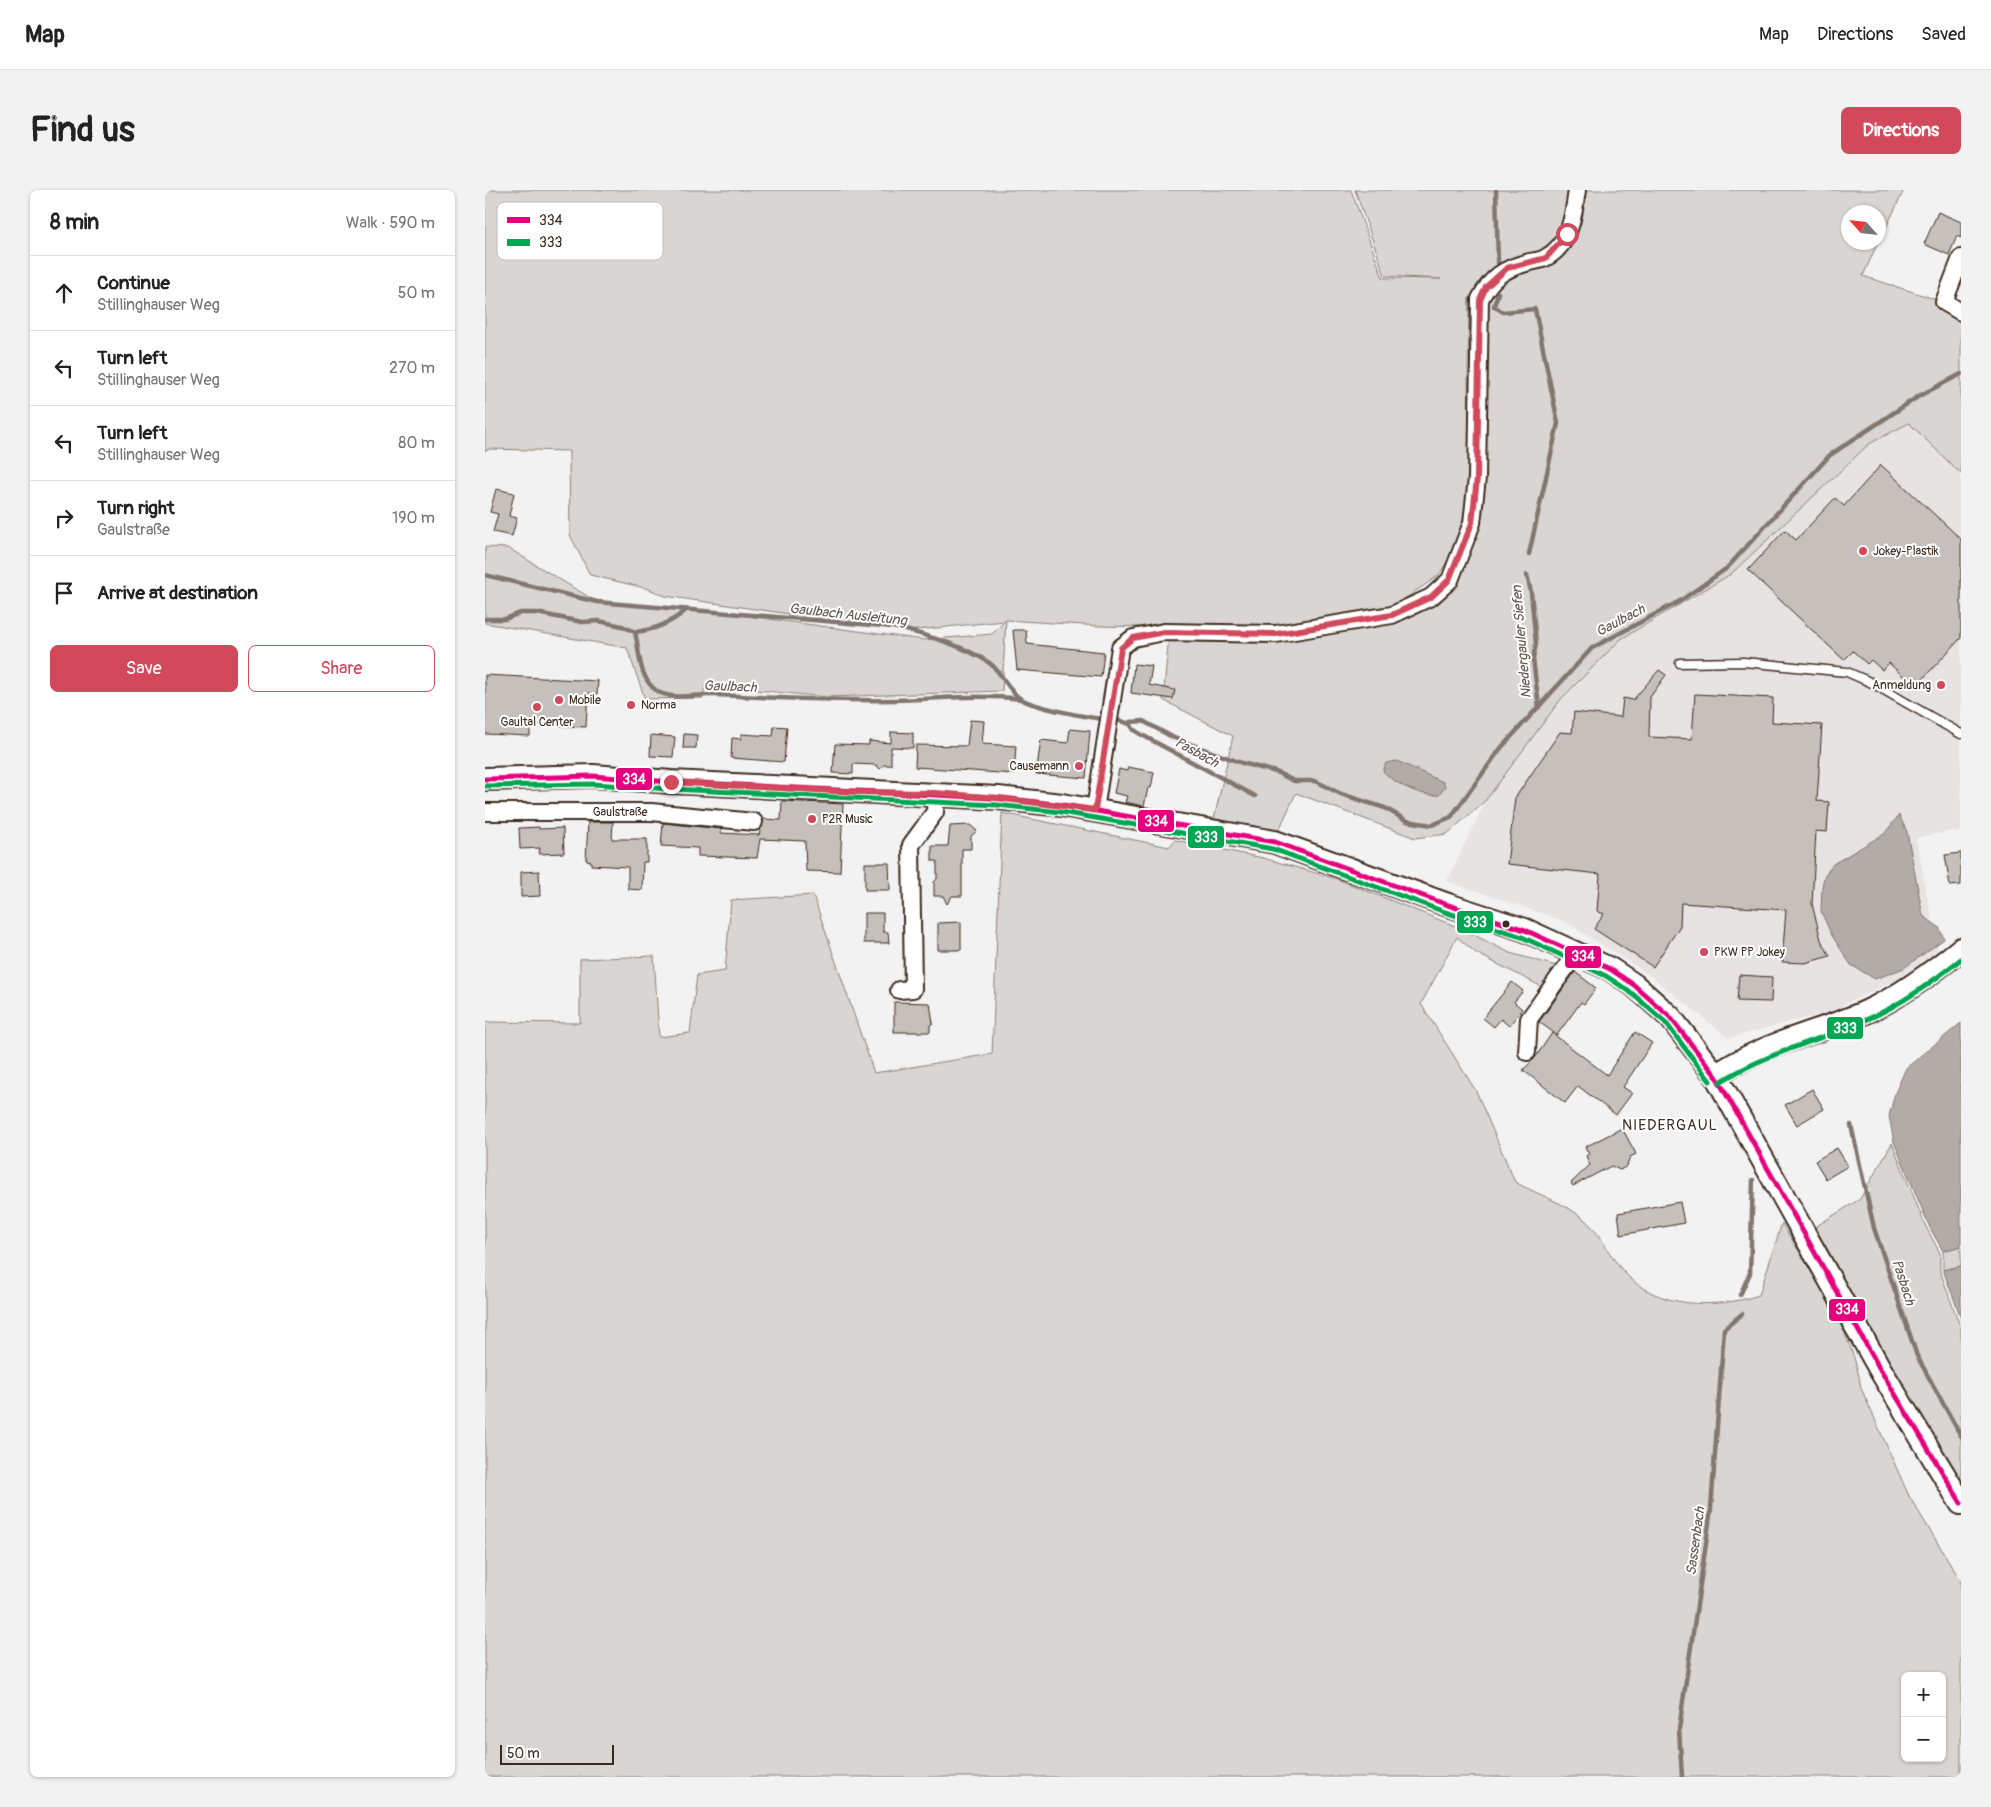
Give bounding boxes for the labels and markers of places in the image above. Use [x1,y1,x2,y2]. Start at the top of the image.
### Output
place label: Jokey-Plastik [1873,544,1939,559]
marker: Jokey-Plastik [1857,545,1869,557]
place label: Anmeldung [1872,678,1931,693]
marker: Anmeldung [1935,679,1947,691]
place label: Mobile [569,693,601,708]
marker: Mobile [553,694,565,706]
place label: Norma [641,698,676,713]
marker: Norma [625,699,637,711]
marker: Gaultal Center [531,701,543,713]
place label: Gaultal Center [501,715,574,730]
place label: Causemann [1010,759,1069,774]
marker: Causemann [1073,760,1085,772]
place label: P2R Music [822,812,873,827]
marker: P2R Music [806,813,818,825]
unlabelled marker [1501,919,1511,929]
place label: PKW PP Jokey [1714,945,1785,960]
marker: PKW PP Jokey [1698,946,1710,958]

